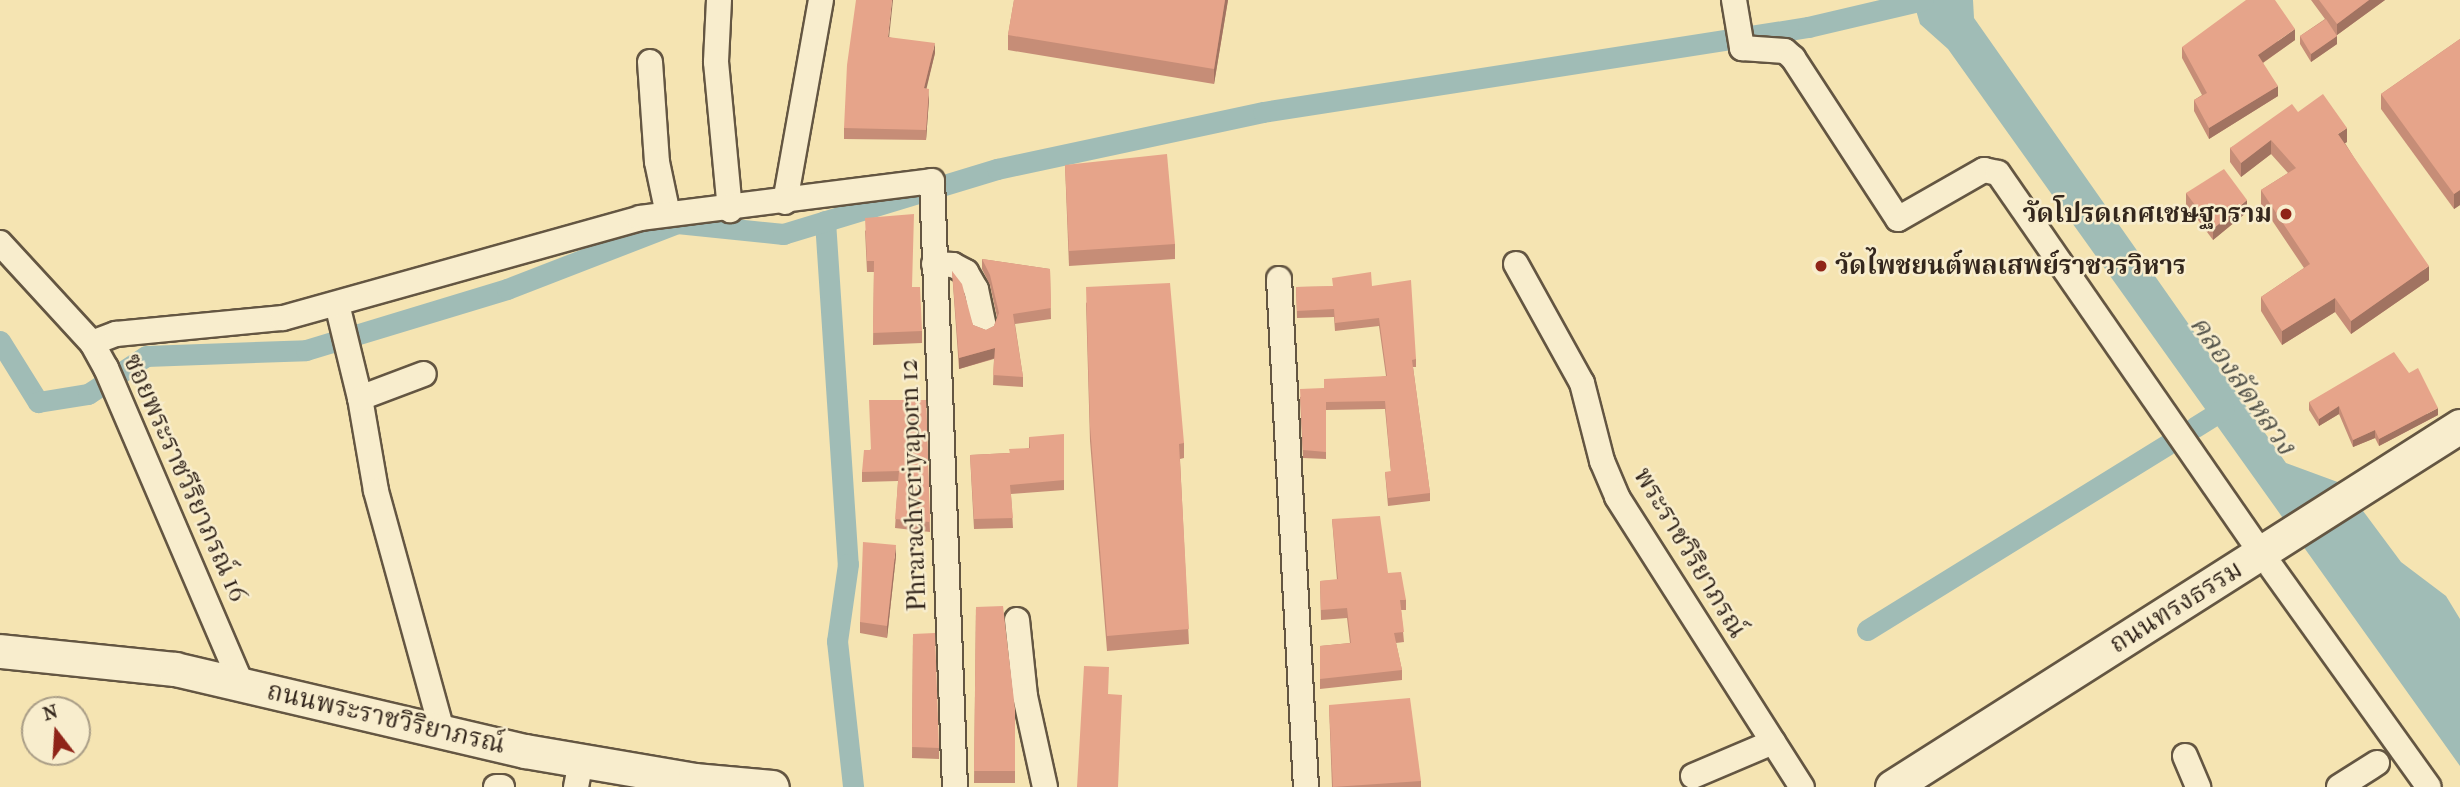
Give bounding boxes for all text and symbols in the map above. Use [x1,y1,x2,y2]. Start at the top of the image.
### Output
place label: วัดโปรดเกศเชษฐาราม [2022,198,2272,230]
marker: วัดโปรดเกศเชษฐาราม [2278,206,2294,222]
place label: วัดไพชยนต์พลเสพย์ราชวรวิหาร [1835,250,2186,282]
marker: วัดไพชยนต์พลเสพย์ราชวรวิหาร [1813,258,1829,274]
water label: คลองลัดหลวง [2183,309,2303,461]
street label: ซอยพระราชวีริยาภรณ์ 16 [116,349,254,607]
street label: Phrarachveriyaporn 12 [893,358,933,612]
street label: พระราชวิริยาภรณ์ [1627,462,1753,644]
street label: ถนนทรงธรรม [2104,554,2248,660]
street label: ถนนพระราชวิริยาภรณ์ [264,675,508,761]
north arrow [21,696,91,766]
text: N [40,700,61,725]

